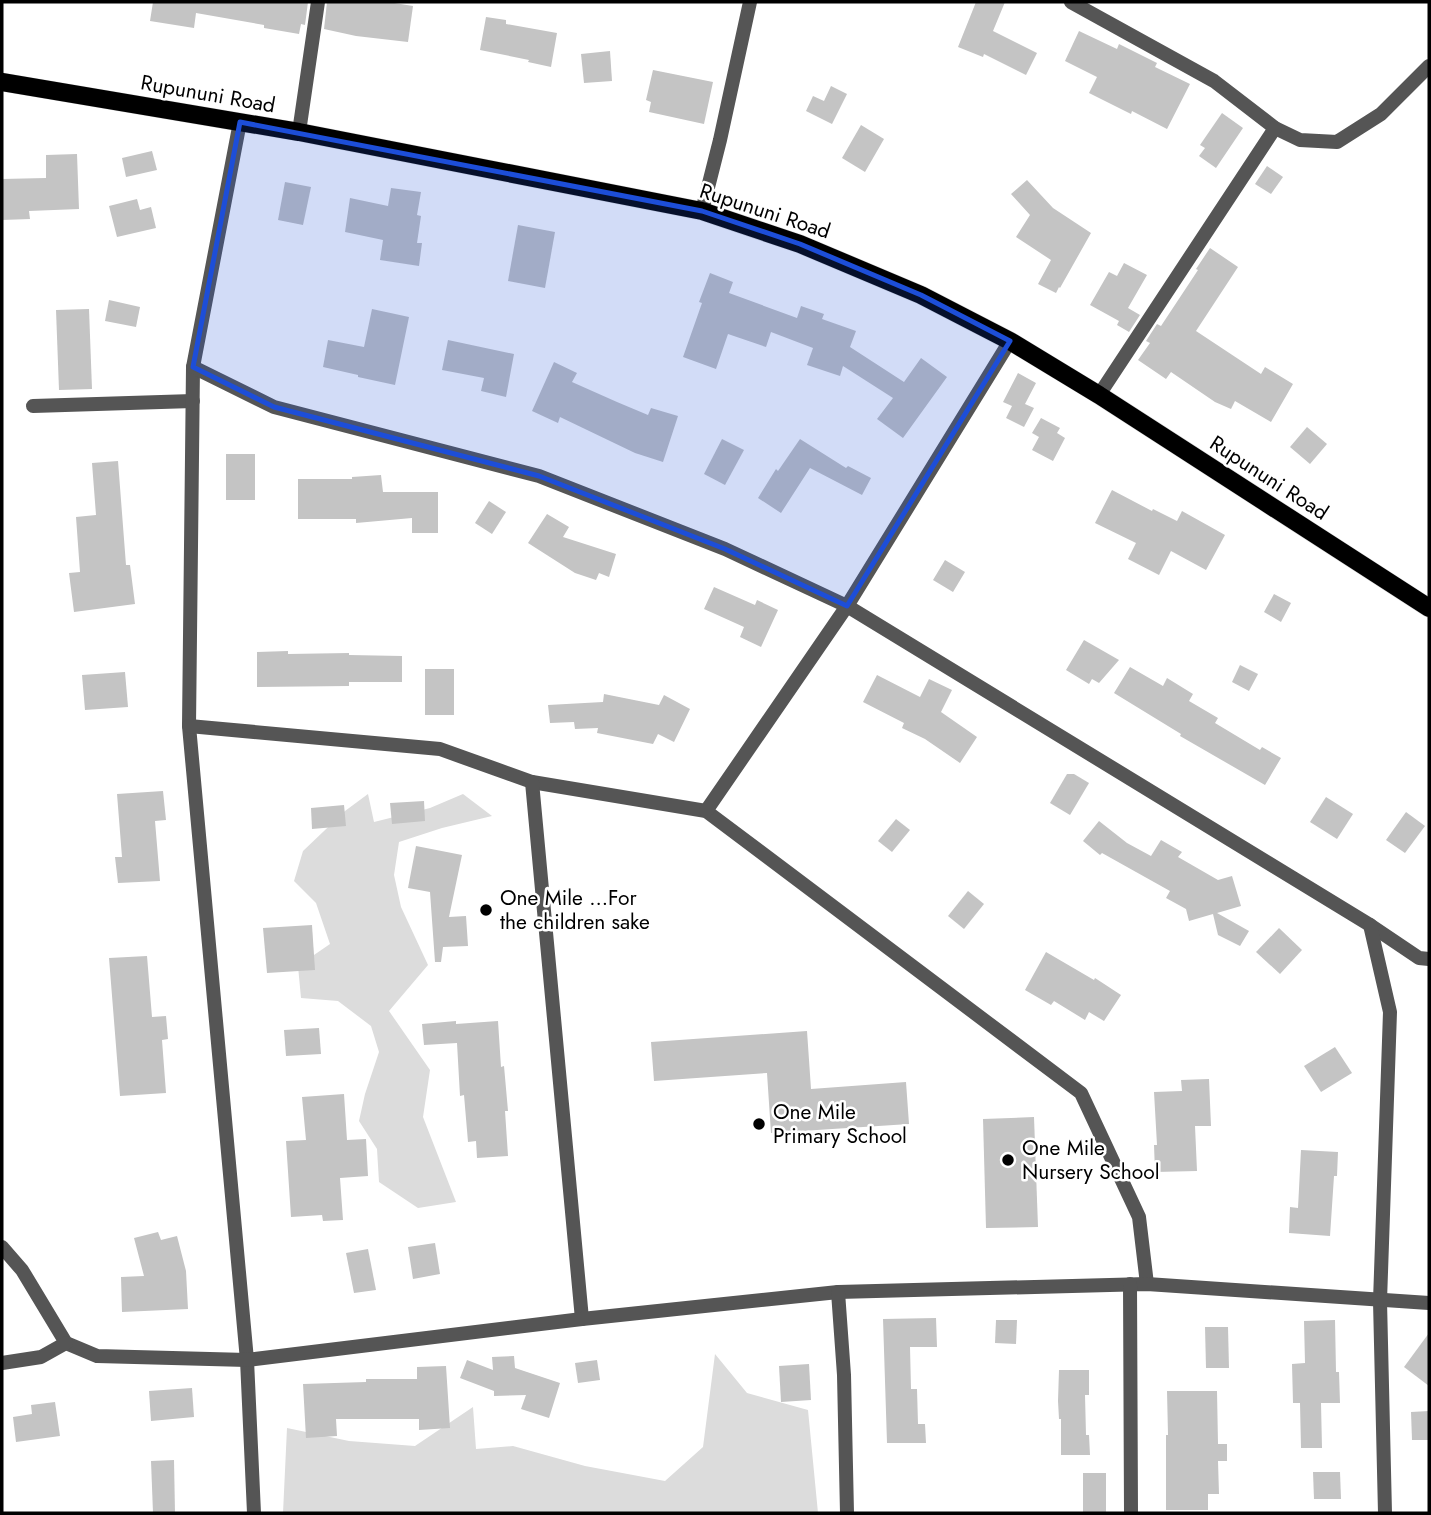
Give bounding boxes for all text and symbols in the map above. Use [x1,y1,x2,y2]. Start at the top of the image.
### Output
street label: Rupununi Road [138,67,278,121]
street label: Rupununi Road [696,176,834,246]
street label: Rupununi Road [1204,428,1334,528]
place label: One Mile ...For the children sake [500,883,650,937]
marker: One Mile ...For the children sake [478,902,494,918]
place label: One Mile Primary School [773,1097,907,1151]
marker: One Mile Primary School [751,1116,767,1132]
place label: One Mile Nursery School [1022,1133,1160,1187]
marker: One Mile Nursery School [1000,1152,1016,1168]

